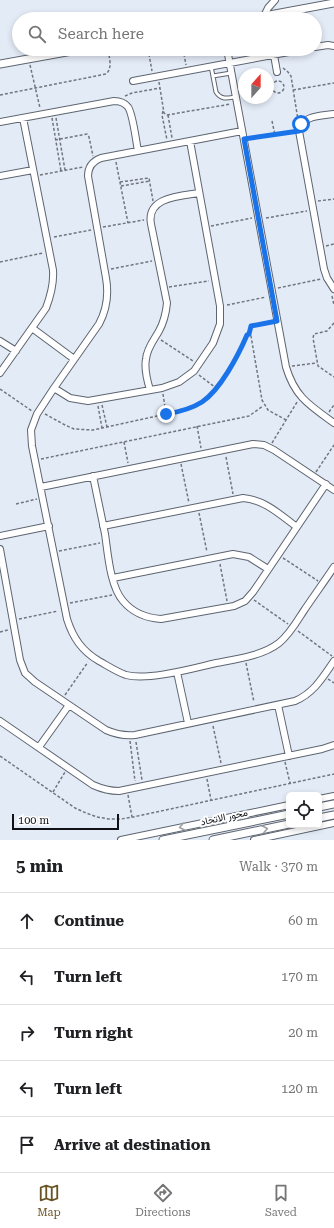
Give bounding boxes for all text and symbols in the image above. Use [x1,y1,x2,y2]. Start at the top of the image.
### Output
search box [12,12,322,56]
icon: search [26,23,48,45]
text: Search here [58,25,144,43]
north arrow [238,68,274,104]
route start [292,115,310,133]
route end [157,405,175,423]
map controls [286,792,322,828]
button: locate [286,792,322,828]
street label: محور الاتحاد [199,807,249,828]
scale bar [12,812,119,831]
text: 100 m [18,814,49,827]
one-way arrow [179,823,185,831]
one-way arrow [262,826,268,834]
text: 5 min [16,856,63,876]
text: Walk · 370 m [239,859,318,874]
icon: ahead [16,910,38,932]
text: Continue [54,912,124,930]
text: 60 m [288,913,318,928]
icon: left [16,966,38,988]
text: Turn left [54,968,122,986]
text: 170 m [281,969,318,984]
icon: right [16,1022,38,1044]
text: Turn right [54,1024,133,1042]
text: 20 m [288,1025,318,1040]
icon: left [16,1078,38,1100]
text: Turn left [54,1080,122,1098]
text: 120 m [281,1081,318,1096]
icon: arrive [16,1134,38,1156]
text: Arrive at destination [54,1136,210,1154]
tab: Map [37,1182,61,1219]
tab: Directions [135,1182,191,1219]
tab: Saved [265,1182,297,1219]

